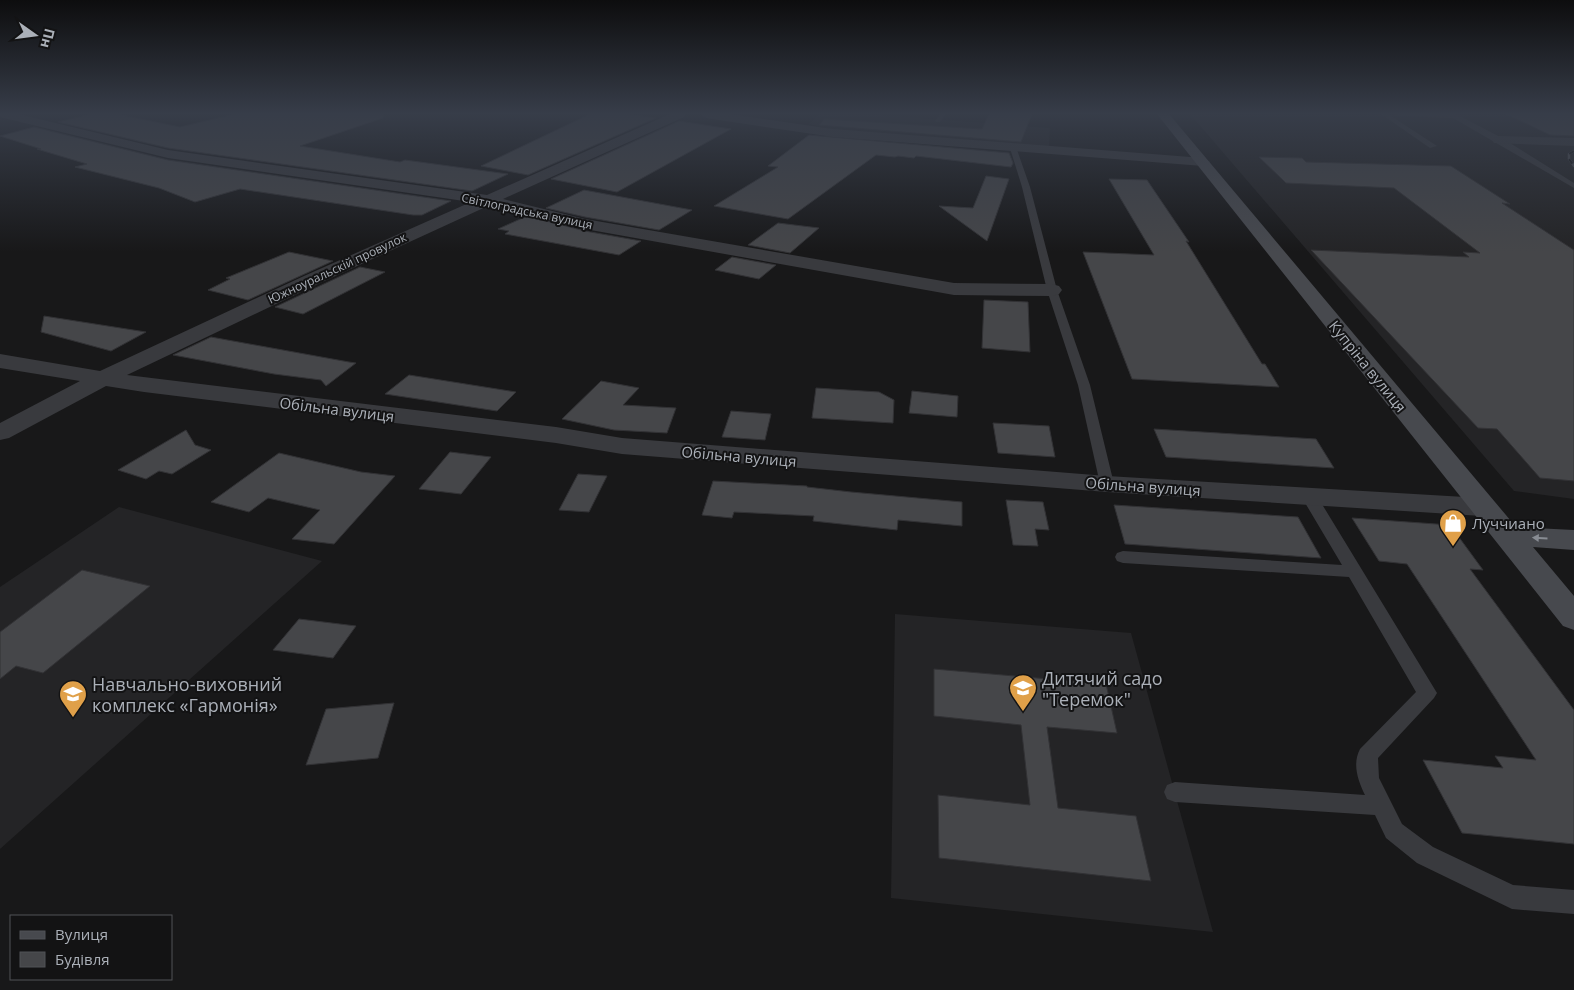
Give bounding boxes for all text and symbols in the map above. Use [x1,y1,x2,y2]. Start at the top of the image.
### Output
north arrow [10,10,60,60]
text: Пн [36,26,60,50]
street label: Світлоградська вулиця [460,189,594,233]
street label: Южноуральскій провулок [265,228,410,308]
street label: Купріна вулиця [1325,316,1411,416]
street label: Обільна вулиця [278,392,396,426]
street label: Обільна вулиця [681,441,797,471]
street label: Обільна вулиця [1085,472,1201,500]
shop icon: Луччиано [1438,508,1468,547]
place label: Луччиано [1472,513,1545,533]
one-way arrow [1532,533,1548,541]
place label: Дитячий садо "Теремок" [1042,666,1162,711]
place label: Навчально-виховний комплекс «Гармонія» [92,672,282,717]
school or university icon: Дитячий садо "Теремок" [1008,673,1038,712]
school or university icon: Навчально-виховний комплекс «Гармонія» [58,679,88,718]
legend [10,915,172,980]
text: Вулиця [55,924,108,944]
text: Будівля [55,949,110,969]

